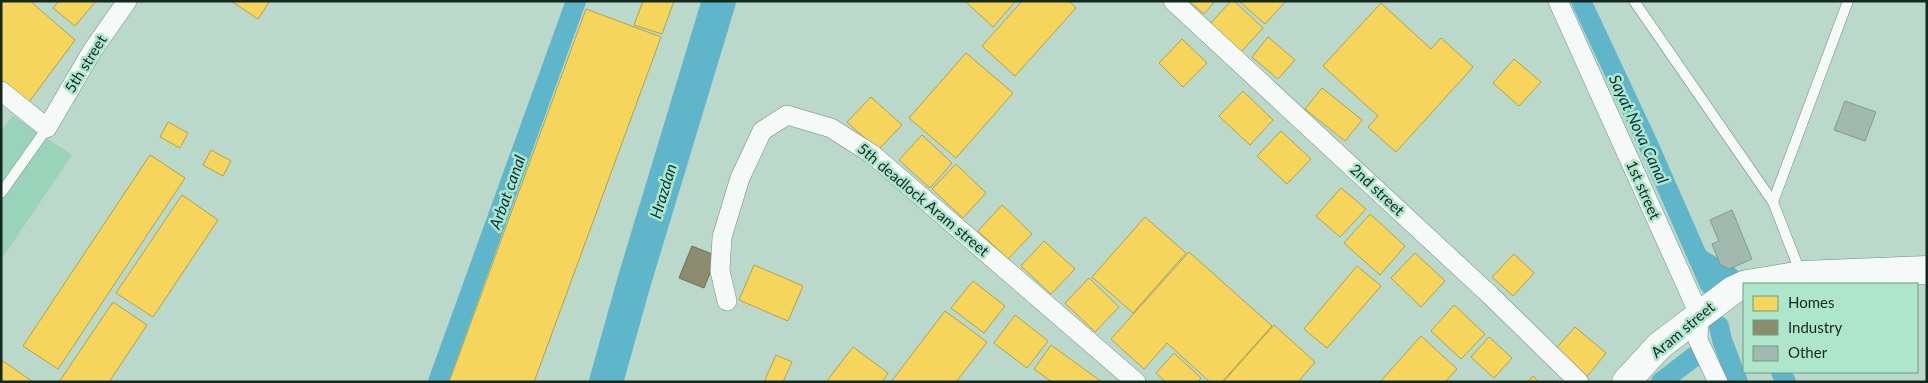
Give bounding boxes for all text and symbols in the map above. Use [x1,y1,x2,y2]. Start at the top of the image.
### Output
street label: 5th street [60,31,110,96]
water label: Sayat Nova Canal [1606,71,1673,187]
street label: 5th deadlock Aram street [854,139,993,260]
water label: Arbat canal [484,152,529,232]
street label: 1st street [1623,157,1665,222]
street label: 2nd street [1347,160,1409,219]
water label: Hrazdan [645,161,680,221]
legend [1743,283,1918,373]
text: Homes [1788,293,1834,311]
street label: Aram street [1647,297,1718,361]
text: Industry [1788,318,1843,336]
text: Other [1788,343,1828,361]

